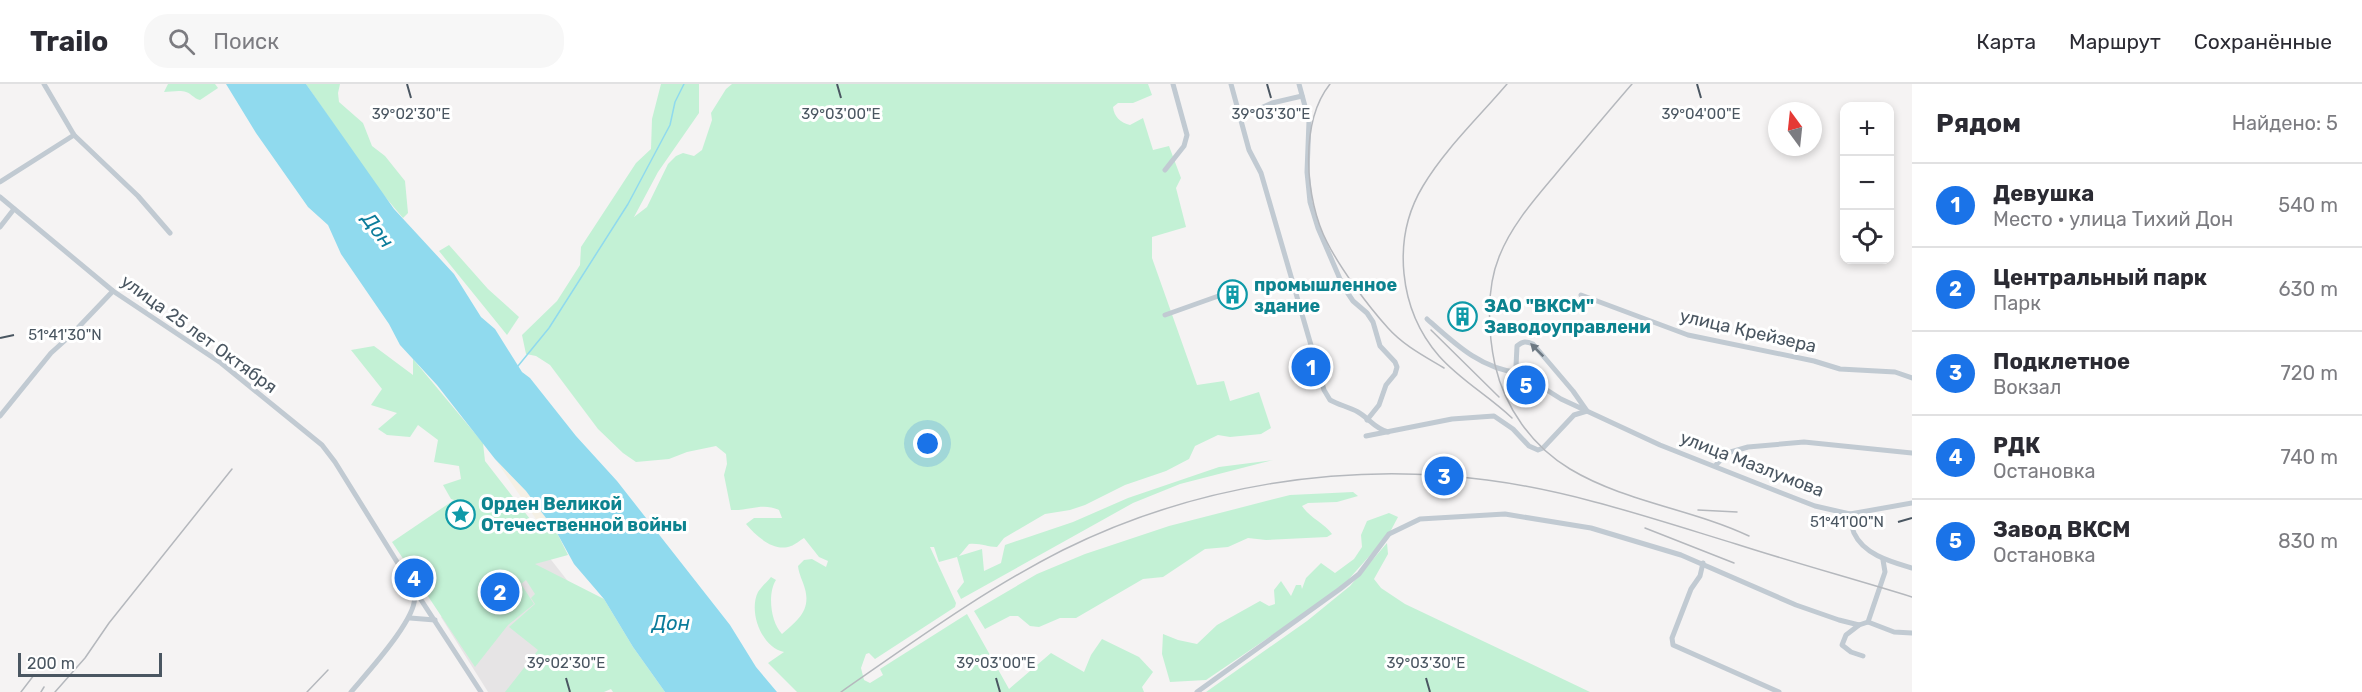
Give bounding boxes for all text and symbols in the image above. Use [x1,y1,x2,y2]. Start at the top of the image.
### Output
search box [144,14,564,68]
text: Trailo [30,25,108,58]
icon: search [165,25,198,58]
text: Поиск [213,28,279,55]
text: Карта [1976,29,2036,54]
text: Маршрут [2069,29,2161,54]
text: Сохранённые [2194,29,2332,54]
north arrow [1768,102,1822,156]
map controls [1840,102,1894,264]
button: + [1840,102,1894,156]
text: 39°02'30"E [372,105,450,123]
text: 39°03'00"E [801,105,881,123]
text: 39°03'30"E [1232,105,1310,123]
text: 39°04'00"E [1661,105,1741,123]
text: Рядом [1936,108,2021,139]
text: Найдено: 5 [2232,111,2338,135]
button: − [1840,156,1894,210]
text: Девушка [1993,180,2094,207]
text: 1 [1951,193,1960,217]
text: 540 m [2278,193,2338,217]
water label: Дон [356,206,399,252]
text: Место · улица Тихий Дон [1993,207,2233,231]
button: locate [1840,210,1894,264]
text: Центральный парк [1993,264,2207,291]
street label: улица 25 лет Октября [117,270,281,398]
place label: промышленное здание [1254,274,1397,317]
text: 2 [1949,277,1962,301]
text: 630 m [2279,277,2338,301]
building icon: промышленное здание [1217,279,1249,311]
text: Парк [1993,291,2041,315]
place label: ЗАО "ВКСМ" Заводоуправлени [1484,295,1651,338]
building icon: ЗАО "ВКСМ" Заводоуправлени [1447,300,1479,332]
street label: улица Крейзера [1678,305,1818,357]
text: 51°41'30"N [28,326,102,344]
one-way arrow [1530,343,1544,357]
pin: 1 [1292,344,1330,390]
text: Подклетное [1993,348,2130,375]
text: 3 [1949,361,1962,385]
text: 720 m [2281,361,2338,385]
pin: 5 [1506,362,1546,408]
text: Вокзал [1993,375,2061,399]
street label: улица Мазлумова [1677,426,1827,502]
your location [913,429,942,458]
text: РДК [1993,432,2041,459]
text: 4 [1949,445,1962,469]
text: 740 m [2281,445,2338,469]
pin: 3 [1424,454,1464,498]
text: Остановка [1993,459,2096,483]
place label: Орден Великой Отечественной войны [481,493,687,536]
place icon: Орден Великой Отечественной войны [444,498,476,530]
text: 51°41'00"N [1810,513,1884,531]
text: Завод ВКСМ [1993,516,2130,543]
text: 5 [1949,529,1962,553]
text: 830 m [2278,529,2338,553]
text: Остановка [1993,543,2096,567]
pin: 4 [394,556,434,600]
pin: 2 [480,570,520,614]
water label: Дон [650,611,690,635]
scale bar [18,650,162,678]
text: 200 m [27,654,75,673]
text: 39°02'30"E [527,654,605,672]
text: 39°03'00"E [956,654,1036,672]
text: 39°03'30"E [1387,654,1465,672]

